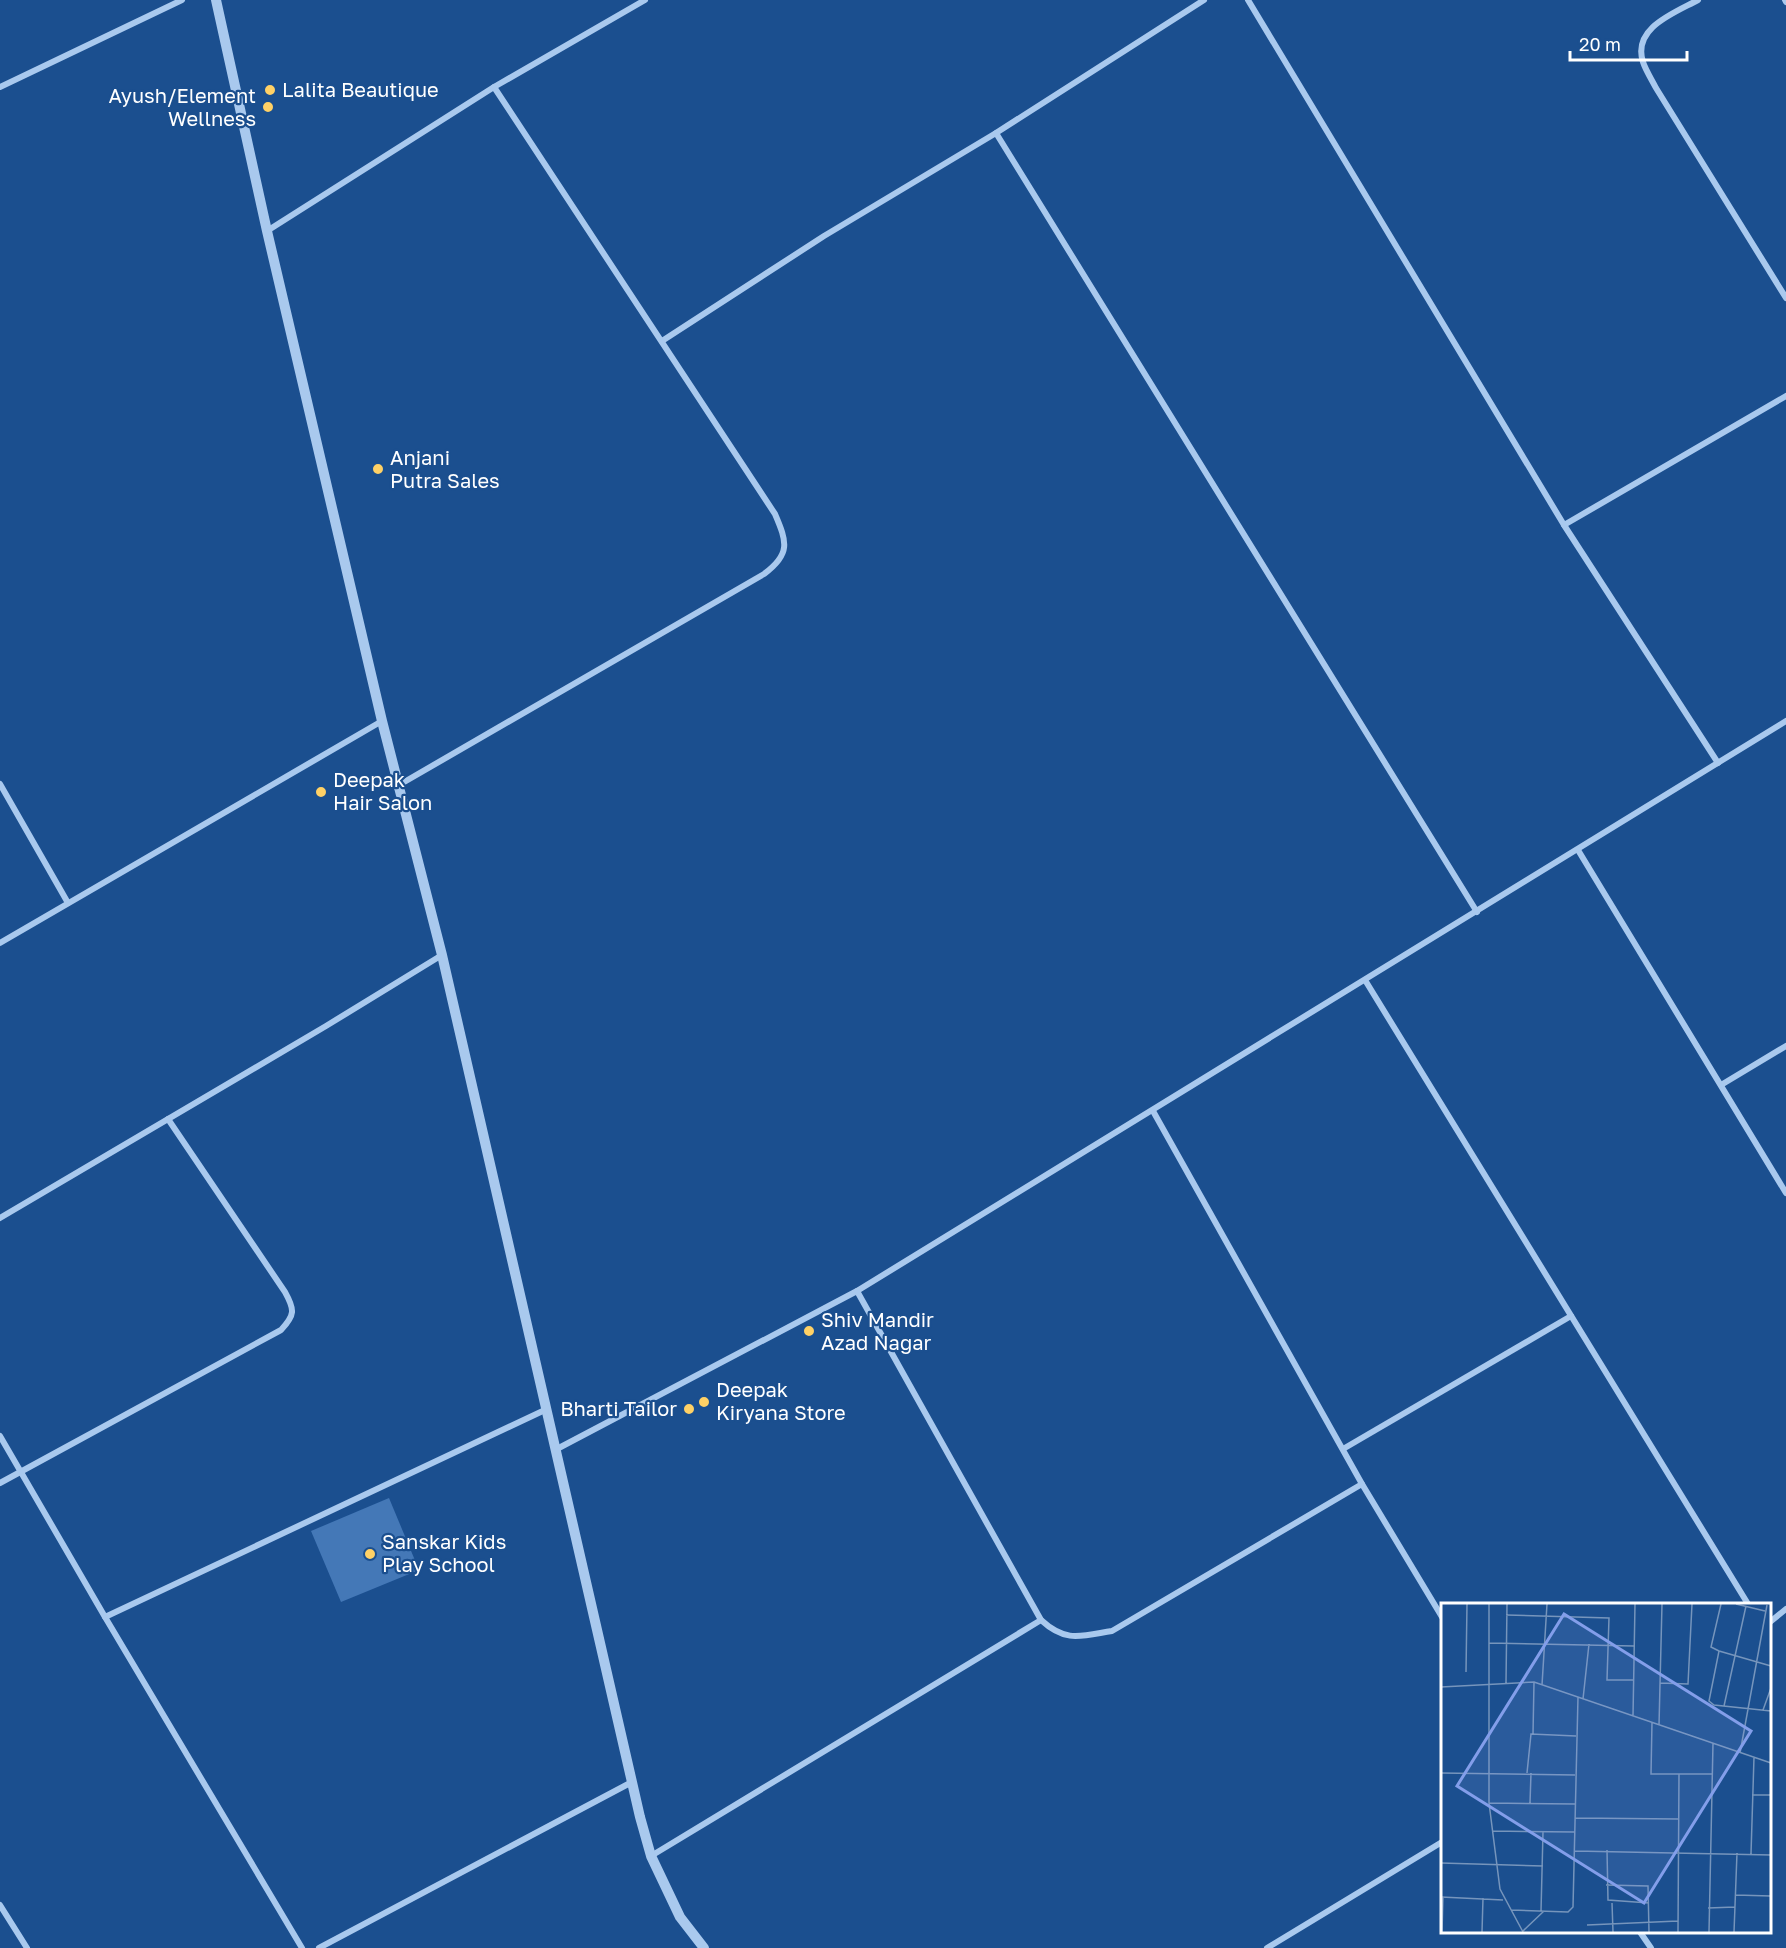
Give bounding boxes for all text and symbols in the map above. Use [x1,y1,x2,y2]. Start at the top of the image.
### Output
scale bar [1570,24,1687,62]
text: 20 m [1579,33,1621,55]
place label: Lalita Beautique [282,77,439,101]
place label: Ayush/Element Wellness [109,83,256,130]
marker: Lalita Beautique [263,83,277,97]
marker: Ayush/Element Wellness [261,100,275,114]
place label: Anjani Putra Sales [390,445,500,492]
marker: Anjani Putra Sales [371,462,385,476]
place label: Deepak Hair Salon [333,767,432,814]
marker: Deepak Hair Salon [314,785,328,799]
place label: Shiv Mandir Azad Nagar [821,1307,934,1354]
marker: Shiv Mandir Azad Nagar [802,1324,816,1338]
place label: Deepak Kiryana Store [716,1377,846,1424]
marker: Deepak Kiryana Store [697,1395,711,1409]
place label: Bharti Tailor [560,1396,677,1420]
marker: Bharti Tailor [682,1402,696,1416]
place label: Sanskar Kids Play School [382,1529,506,1576]
marker: Sanskar Kids Play School [363,1547,377,1561]
inset map [1441,1603,1771,1933]

